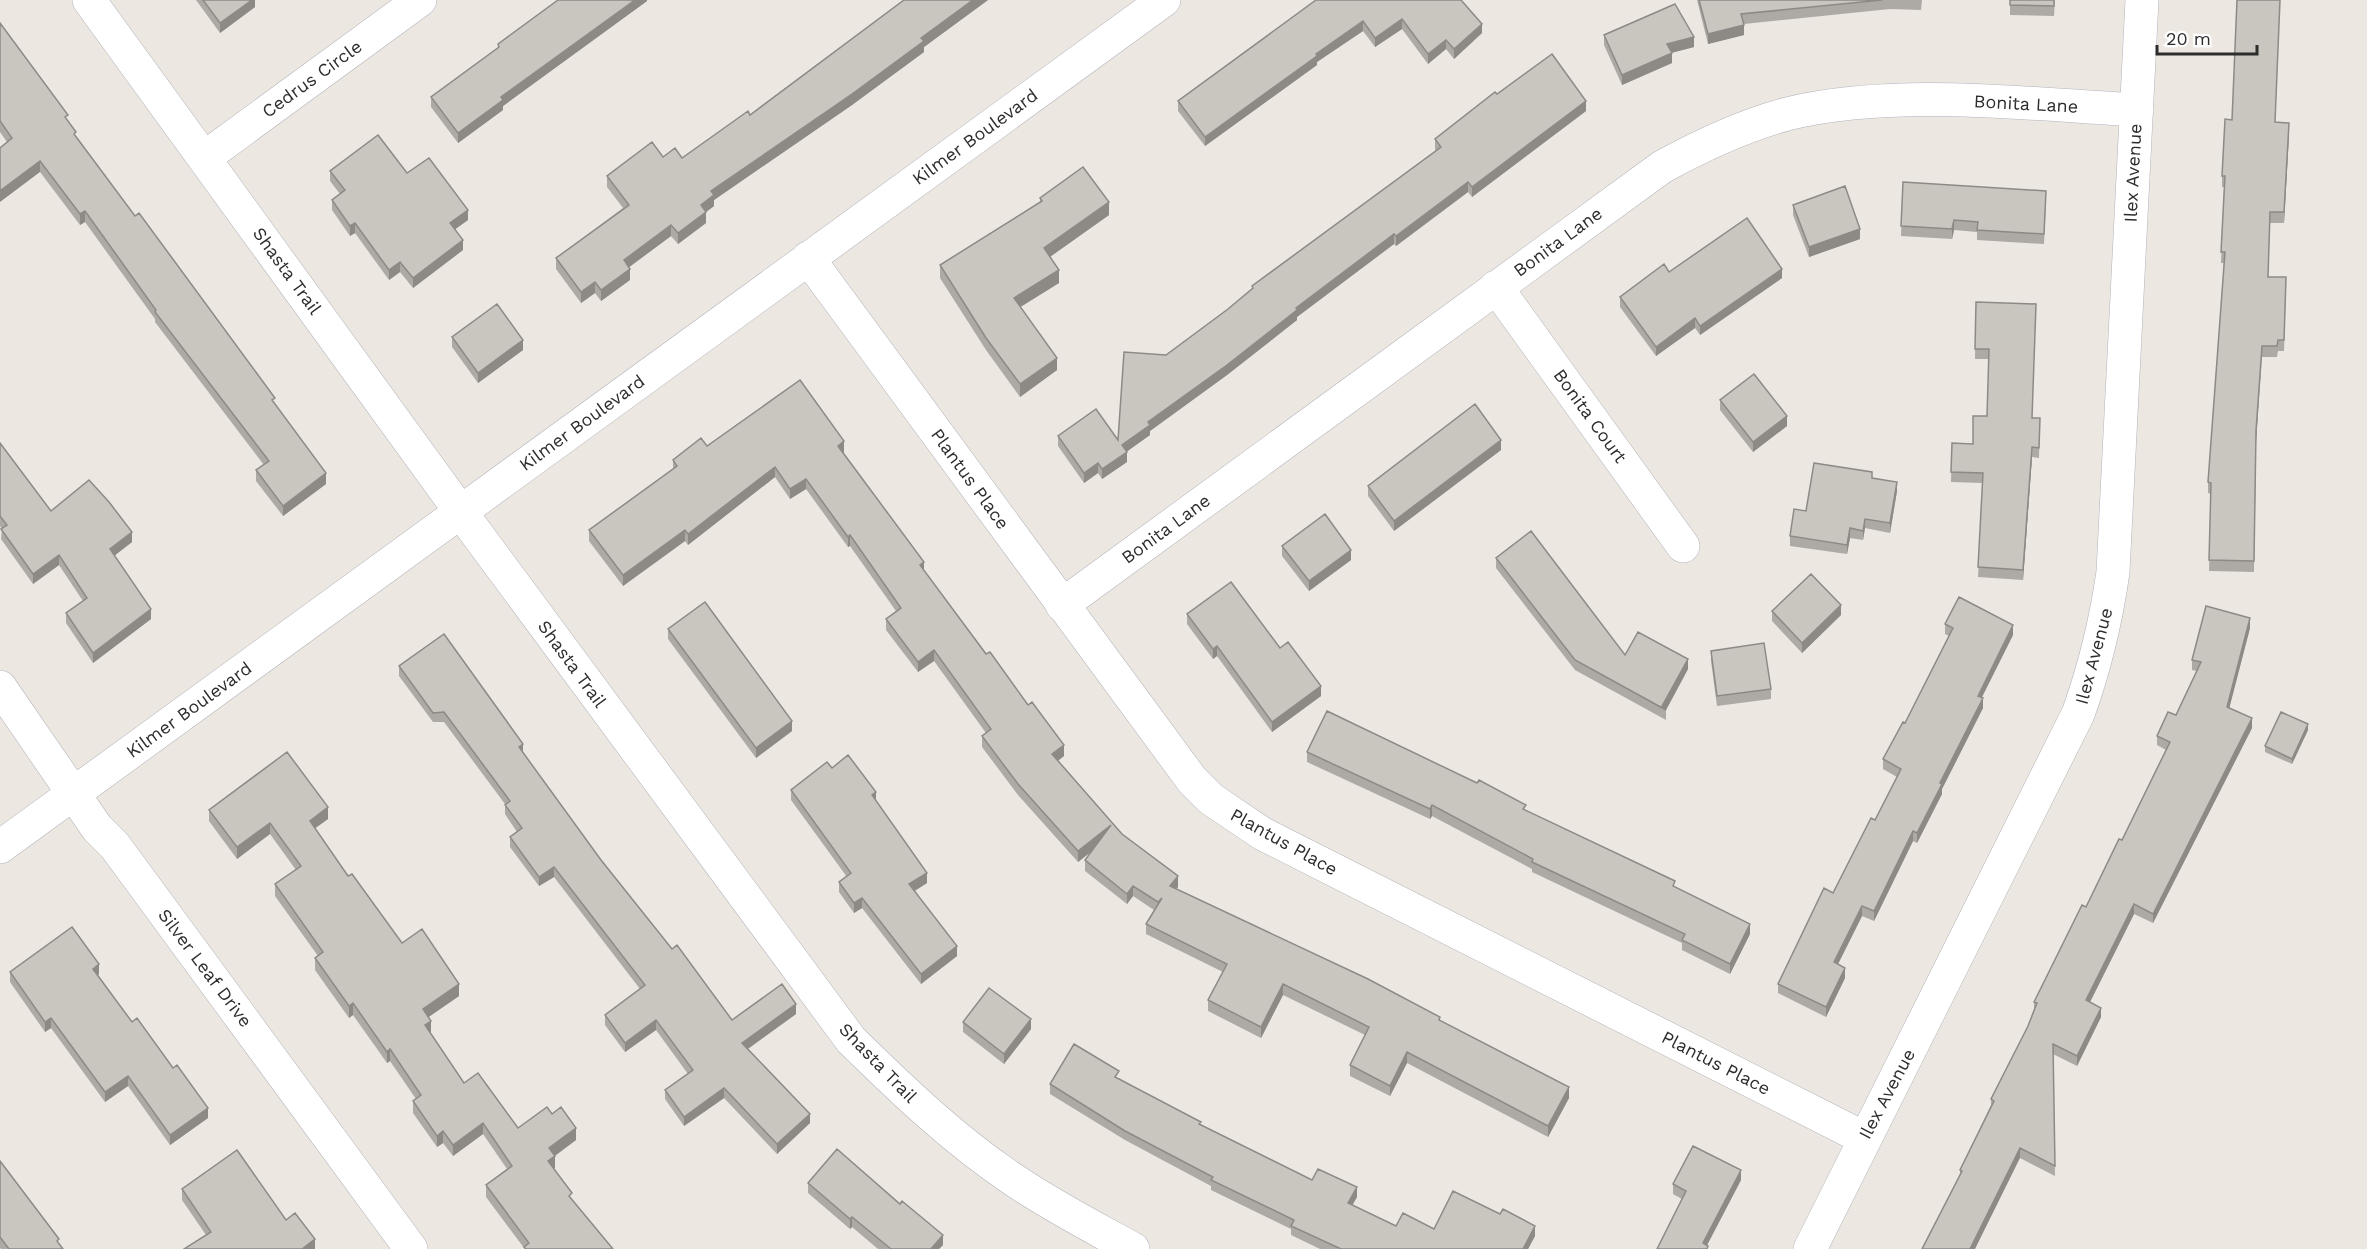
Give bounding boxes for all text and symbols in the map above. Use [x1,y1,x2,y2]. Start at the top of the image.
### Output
scale bar [2157,18,2258,56]
text: 20 m [2166,28,2211,49]
street label: Cedrus Circle [258,35,366,122]
street label: Kilmer Boulevard [908,84,1041,189]
street label: Bonita Lane [1973,90,2079,117]
street label: Ilex Avenue [2119,123,2146,223]
street label: Bonita Lane [1509,202,1606,281]
street label: Shasta Trail [249,223,326,319]
street label: Bonita Court [1549,365,1632,467]
street label: Kilmer Boulevard [515,370,648,475]
street label: Plantus Place [927,424,1014,533]
street label: Bonita Lane [1117,489,1214,568]
street label: Ilex Avenue [2071,605,2116,706]
street label: Shasta Trail [534,616,611,712]
street label: Kilmer Boulevard [122,657,255,762]
street label: Plantus Place [1227,804,1341,880]
street label: Silver Leaf Drive [154,905,257,1031]
street label: Shasta Trail [835,1018,922,1107]
street label: Plantus Place [1658,1026,1774,1099]
street label: Ilex Avenue [1854,1045,1919,1142]

